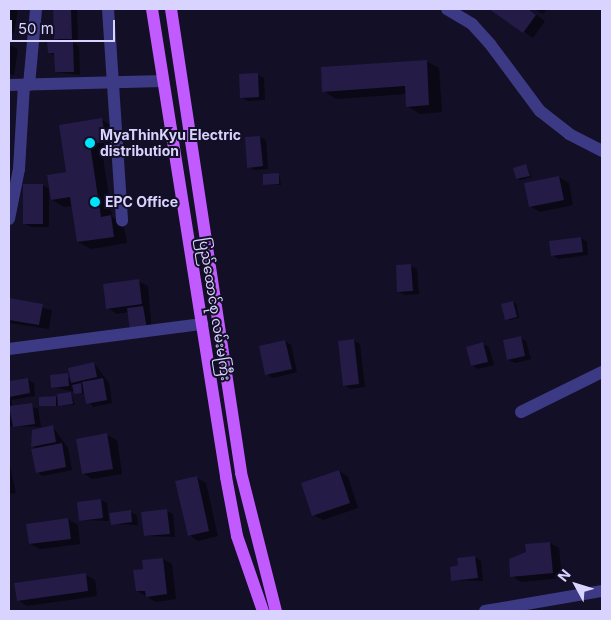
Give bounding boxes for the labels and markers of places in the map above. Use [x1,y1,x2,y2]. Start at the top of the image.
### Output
place label: MyaThinKyu Electric distribution [100,127,241,160]
marker: MyaThinKyu Electric distribution [84,137,96,149]
place label: EPC Office [105,194,178,210]
marker: EPC Office [89,196,101,208]

